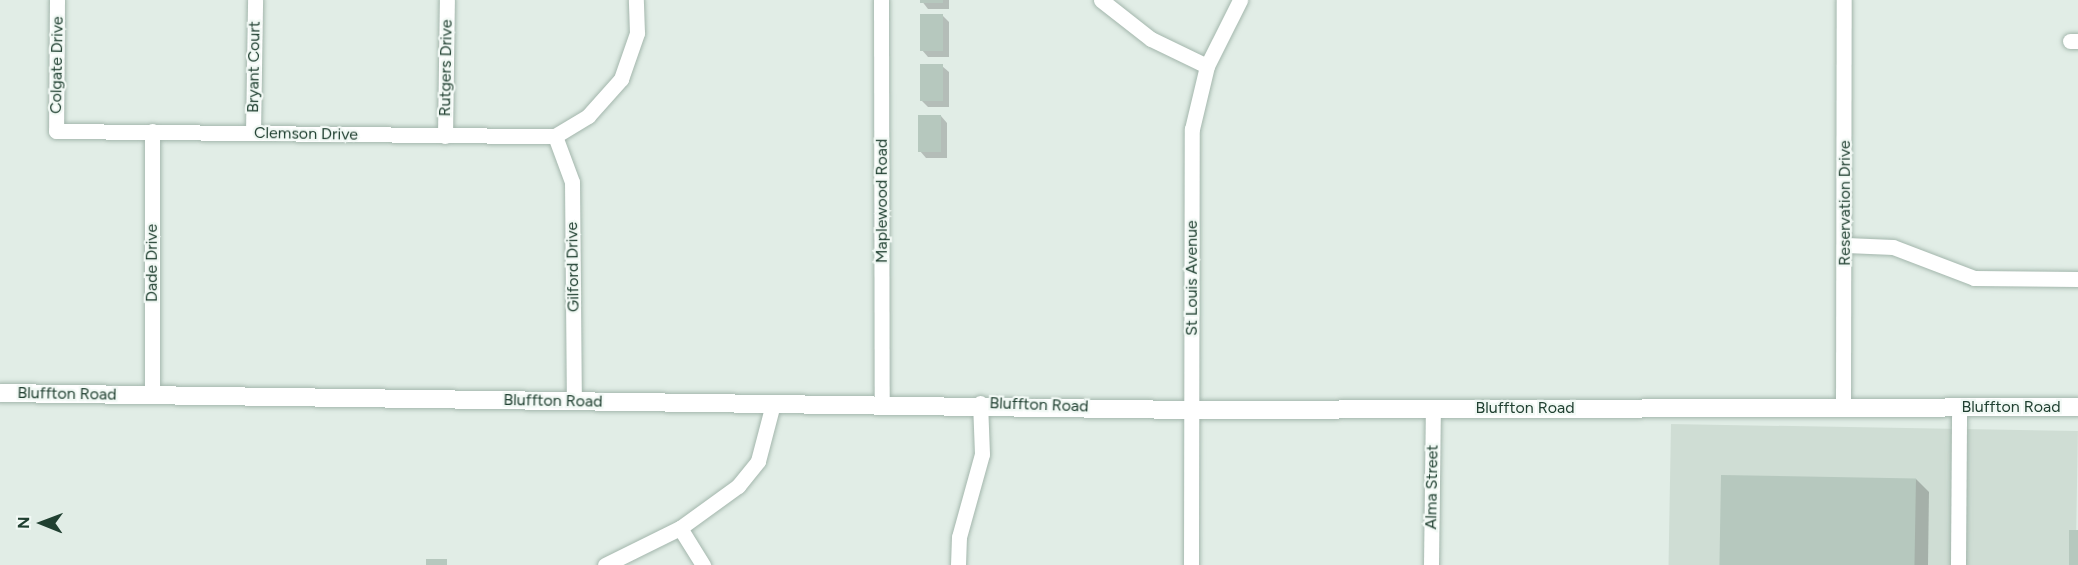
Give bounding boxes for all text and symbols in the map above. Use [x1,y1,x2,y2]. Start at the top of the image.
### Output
street label: Colgate Drive [47,16,67,114]
street label: Rutgers Drive [436,19,456,117]
street label: Bryant Court [244,21,264,113]
street label: Clemson Drive [254,123,358,145]
street label: Maplewood Road [872,139,892,263]
street label: Reservation Drive [1835,140,1855,266]
street label: St Louis Avenue [1182,220,1202,336]
street label: Gilford Drive [563,222,583,312]
street label: Dade Drive [142,224,162,302]
street label: Bluffton Road [17,384,117,404]
street label: Bluffton Road [503,391,603,411]
street label: Bluffton Road [989,394,1089,416]
street label: Bluffton Road [1961,397,2061,417]
street label: Bluffton Road [1475,398,1575,418]
street label: Alma Street [1422,444,1442,530]
north arrow [12,493,72,553]
text: N [14,516,33,529]

